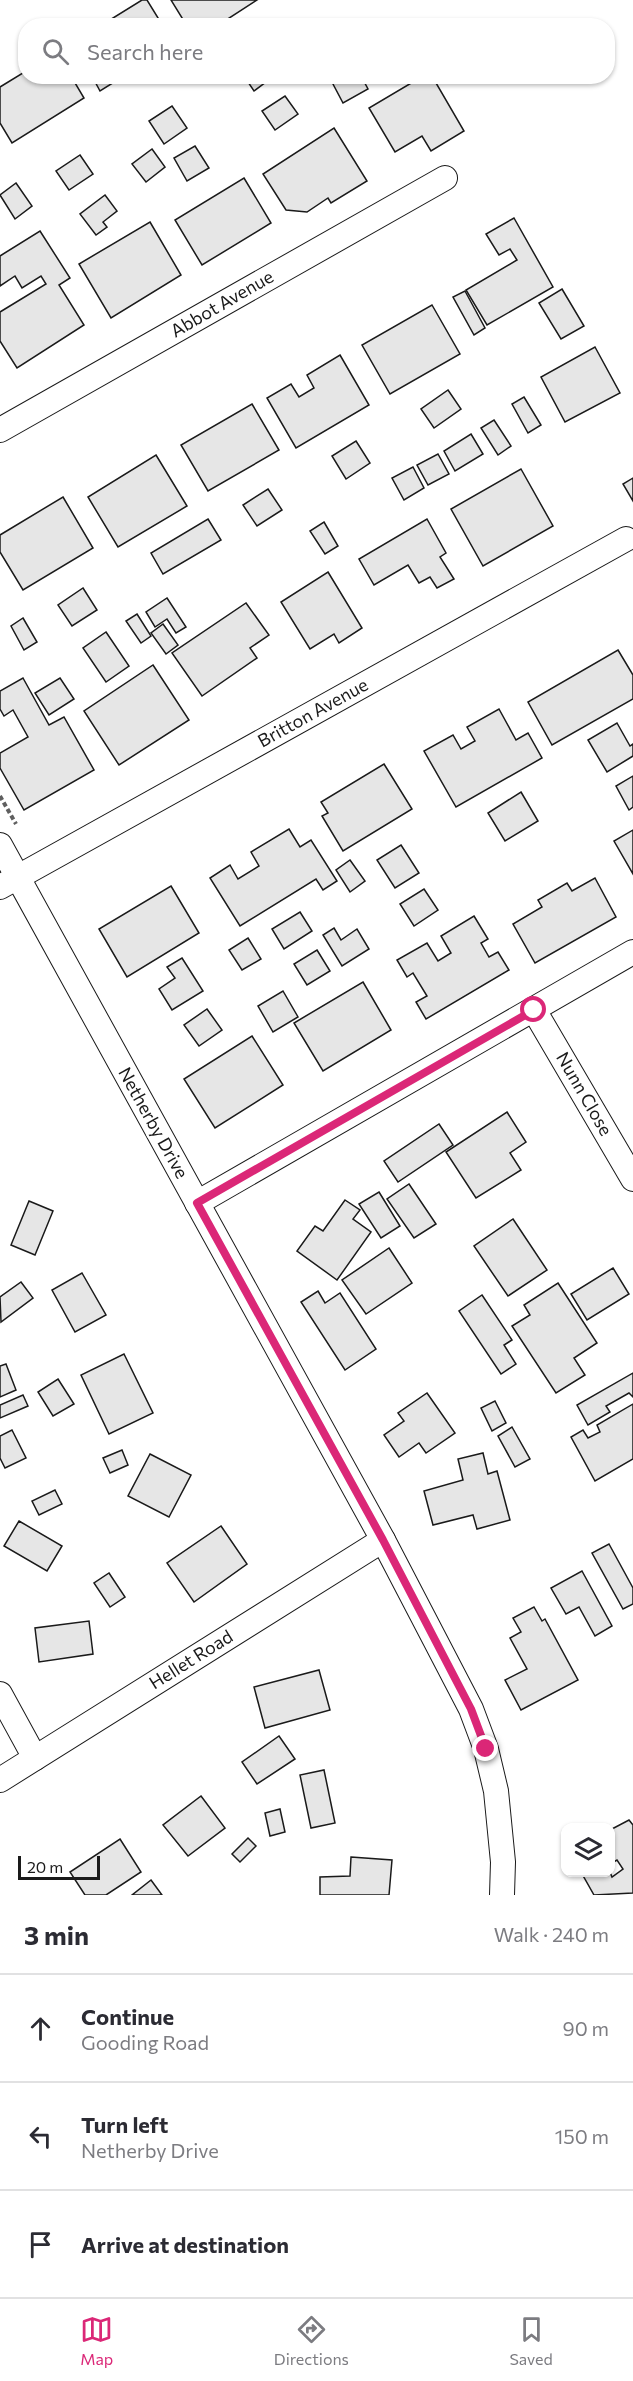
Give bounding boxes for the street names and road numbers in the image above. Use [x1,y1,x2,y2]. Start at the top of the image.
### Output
street label: Abbot Avenue [166,265,277,341]
street label: Britton Avenue [254,673,371,751]
street label: Nunn Close [552,1048,618,1139]
street label: Netherby Drive [114,1063,194,1182]
street label: Hellet Road [145,1625,236,1693]

